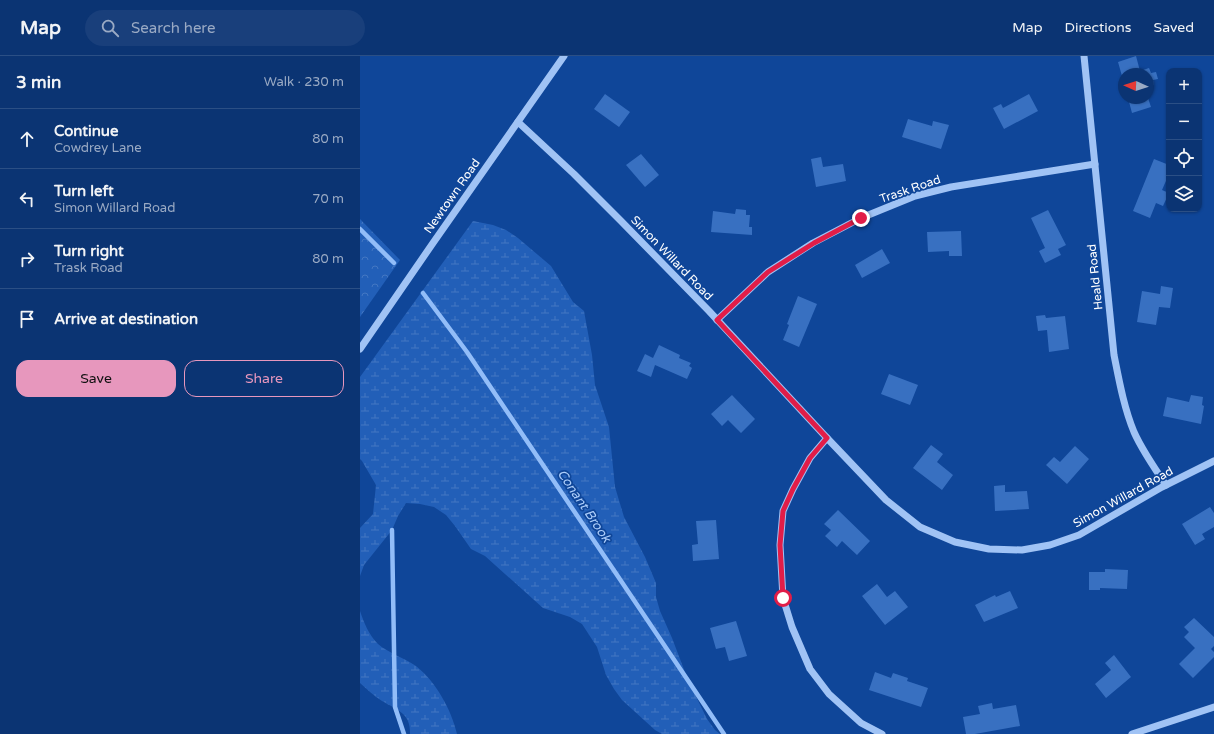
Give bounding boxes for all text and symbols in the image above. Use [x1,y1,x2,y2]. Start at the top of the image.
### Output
search box [85,10,365,46]
text: Map [20,17,61,39]
icon: search [99,17,121,39]
text: Search here [131,19,215,37]
text: Map [1012,19,1043,36]
text: Directions [1065,19,1132,36]
text: Saved [1154,19,1194,36]
north arrow [1118,68,1154,104]
map controls [1166,68,1202,212]
button: + [1166,68,1202,104]
text: 3 min [16,72,61,93]
text: Walk · 230 m [264,74,344,90]
button: − [1166,104,1202,140]
text: Continue [54,122,118,140]
icon: ahead [16,128,38,150]
text: 80 m [312,131,344,147]
text: Cowdrey Lane [54,140,142,156]
button: locate [1166,140,1202,176]
street label: Newtown Road [421,156,483,236]
street label: Trask Road [878,172,942,206]
button: layers [1166,176,1202,212]
text: Turn left [54,182,114,200]
icon: left [16,188,38,210]
text: 70 m [312,191,344,207]
text: Simon Willard Road [54,200,175,216]
route end [852,209,870,227]
street label: Simon Willard Road [628,213,716,303]
text: Turn right [54,242,124,260]
street label: Heald Road [1085,243,1105,311]
icon: right [16,248,38,270]
text: 80 m [312,251,344,267]
text: Trask Road [54,260,123,276]
icon: arrive [16,308,38,330]
text: Arrive at destination [54,310,198,328]
button: Save [16,360,176,397]
button: Share [184,360,344,397]
street label: Simon Willard Road [1071,464,1175,530]
water label: Conant Brook [554,466,615,546]
route start [774,589,792,607]

